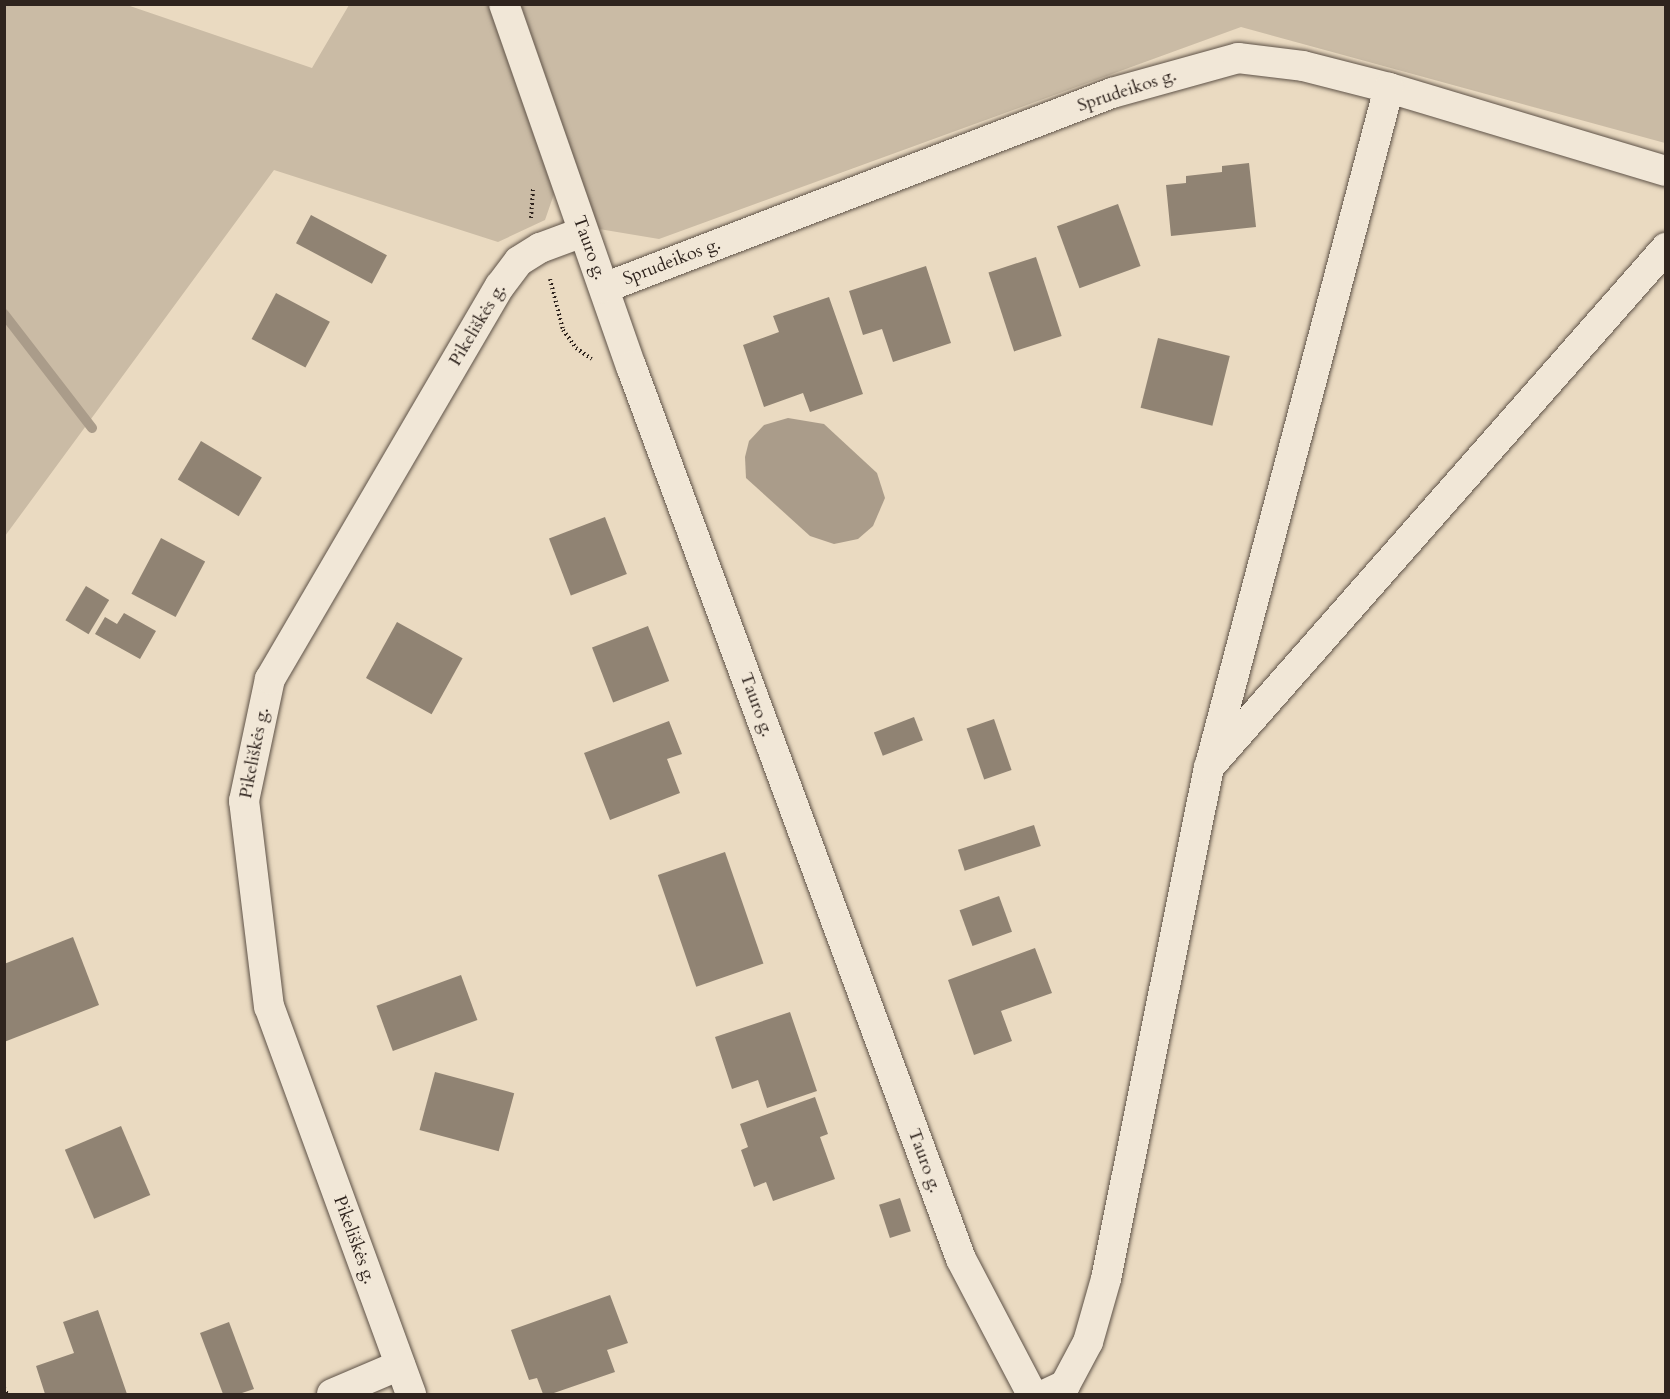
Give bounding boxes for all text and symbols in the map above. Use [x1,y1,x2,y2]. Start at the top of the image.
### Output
street label: Sprudeikos g. [1075,65,1179,117]
street label: Tauro g. [567,213,611,283]
street label: Sprudeikos g. [620,234,724,290]
street label: Pikeliškės g. [445,280,511,370]
street label: Tauro g. [734,670,778,740]
street label: Pikeliškės g. [236,706,274,800]
street label: Tauro g. [902,1126,946,1196]
street label: Pikeliškės g. [328,1193,380,1287]

